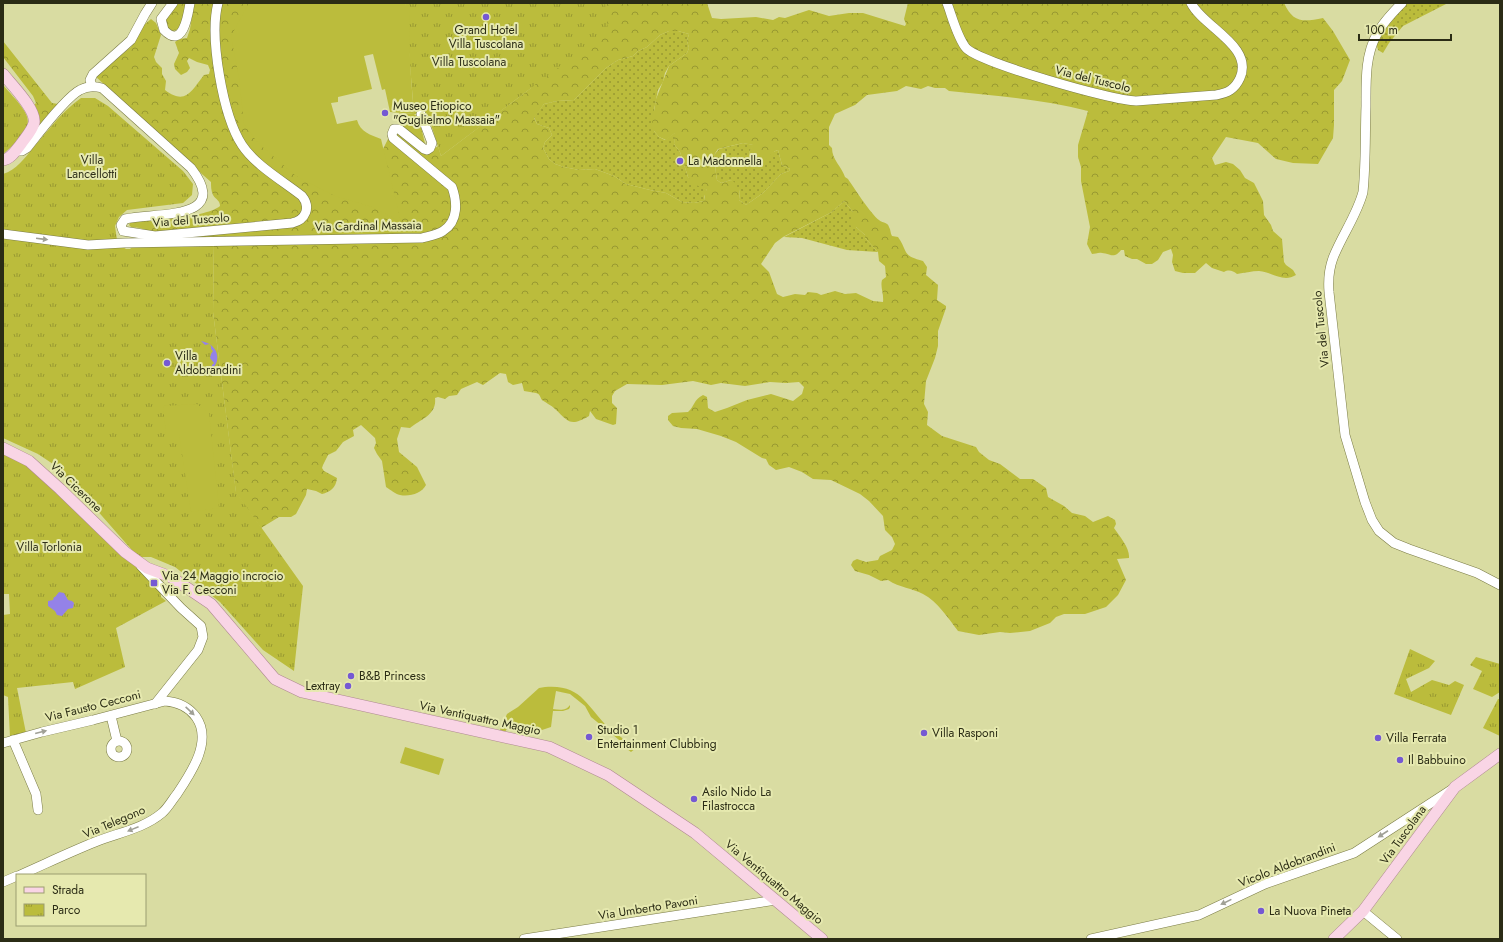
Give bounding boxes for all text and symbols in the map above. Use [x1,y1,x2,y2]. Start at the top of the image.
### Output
marker: Grand Hotel Villa Tuscolana [481,12,491,22]
scale bar [1359,16,1451,42]
place label: Grand Hotel Villa Tuscolana [449,21,524,53]
text: 100 m [1365,21,1398,39]
park label: Villa Tuscolana [432,53,507,71]
street label: Via del Tuscolo [1053,61,1133,97]
place label: Museo Etiopico "Guglielmo Massaia" [393,97,500,129]
marker: Museo Etiopico "Guglielmo Massaia" [380,108,390,118]
park label: Villa Lancellotti [67,151,117,183]
place label: La Madonnella [688,152,762,170]
marker: La Madonnella [675,156,685,166]
street label: Via del Tuscolo [152,208,231,232]
street label: Via Cardinal Massaia [314,216,422,236]
one-way arrow [36,236,48,242]
street label: Via del Tuscolo [1308,289,1334,368]
place label: Villa Aldobrandini [175,347,241,379]
marker: Villa Aldobrandini [162,358,172,368]
street label: Via Cicerone [46,457,106,517]
park label: Villa Torlonia [16,538,82,556]
place label: Via 24 Maggio incrocio Via F. Cecconi [162,567,284,599]
marker: Via 24 Maggio incrocio Via F. Cecconi [149,578,159,588]
place label: B&B Princess [359,667,426,685]
marker: B&B Princess [346,671,356,681]
place label: Lextray [306,677,341,695]
marker: Lextray [343,681,353,691]
street label: Via Fausto Cecconi [43,685,143,727]
street label: Via Ventiquattro Maggio [418,696,543,740]
one-way arrow [186,706,195,715]
place label: Studio 1 Entertainment Clubbing [597,721,717,753]
place label: Villa Rasponi [932,724,998,742]
marker: Villa Rasponi [919,728,929,738]
one-way arrow [35,729,47,735]
place label: Villa Ferrata [1386,729,1447,747]
marker: Studio 1 Entertainment Clubbing [584,732,594,742]
marker: Villa Ferrata [1373,733,1383,743]
place label: Il Babbuino [1408,751,1466,769]
marker: Il Babbuino [1395,755,1405,765]
place label: Asilo Nido La Filastrocca [702,783,772,815]
marker: Asilo Nido La Filastrocca [689,794,699,804]
street label: Via Telegono [80,801,148,843]
street label: Via Tuscolana [1375,802,1431,868]
one-way arrow [128,826,139,832]
one-way arrow [1378,830,1388,838]
street label: Via Ventiquattro Maggio [721,835,827,929]
street label: Vicolo Aldobrandini [1236,838,1338,892]
legend [16,874,146,926]
text: Strada [52,881,84,899]
street label: Via Umberto Pavoni [597,891,699,925]
one-way arrow [1221,899,1232,905]
text: Parco [52,901,81,919]
place label: La Nuova Pineta [1269,902,1351,920]
marker: La Nuova Pineta [1256,906,1266,916]

